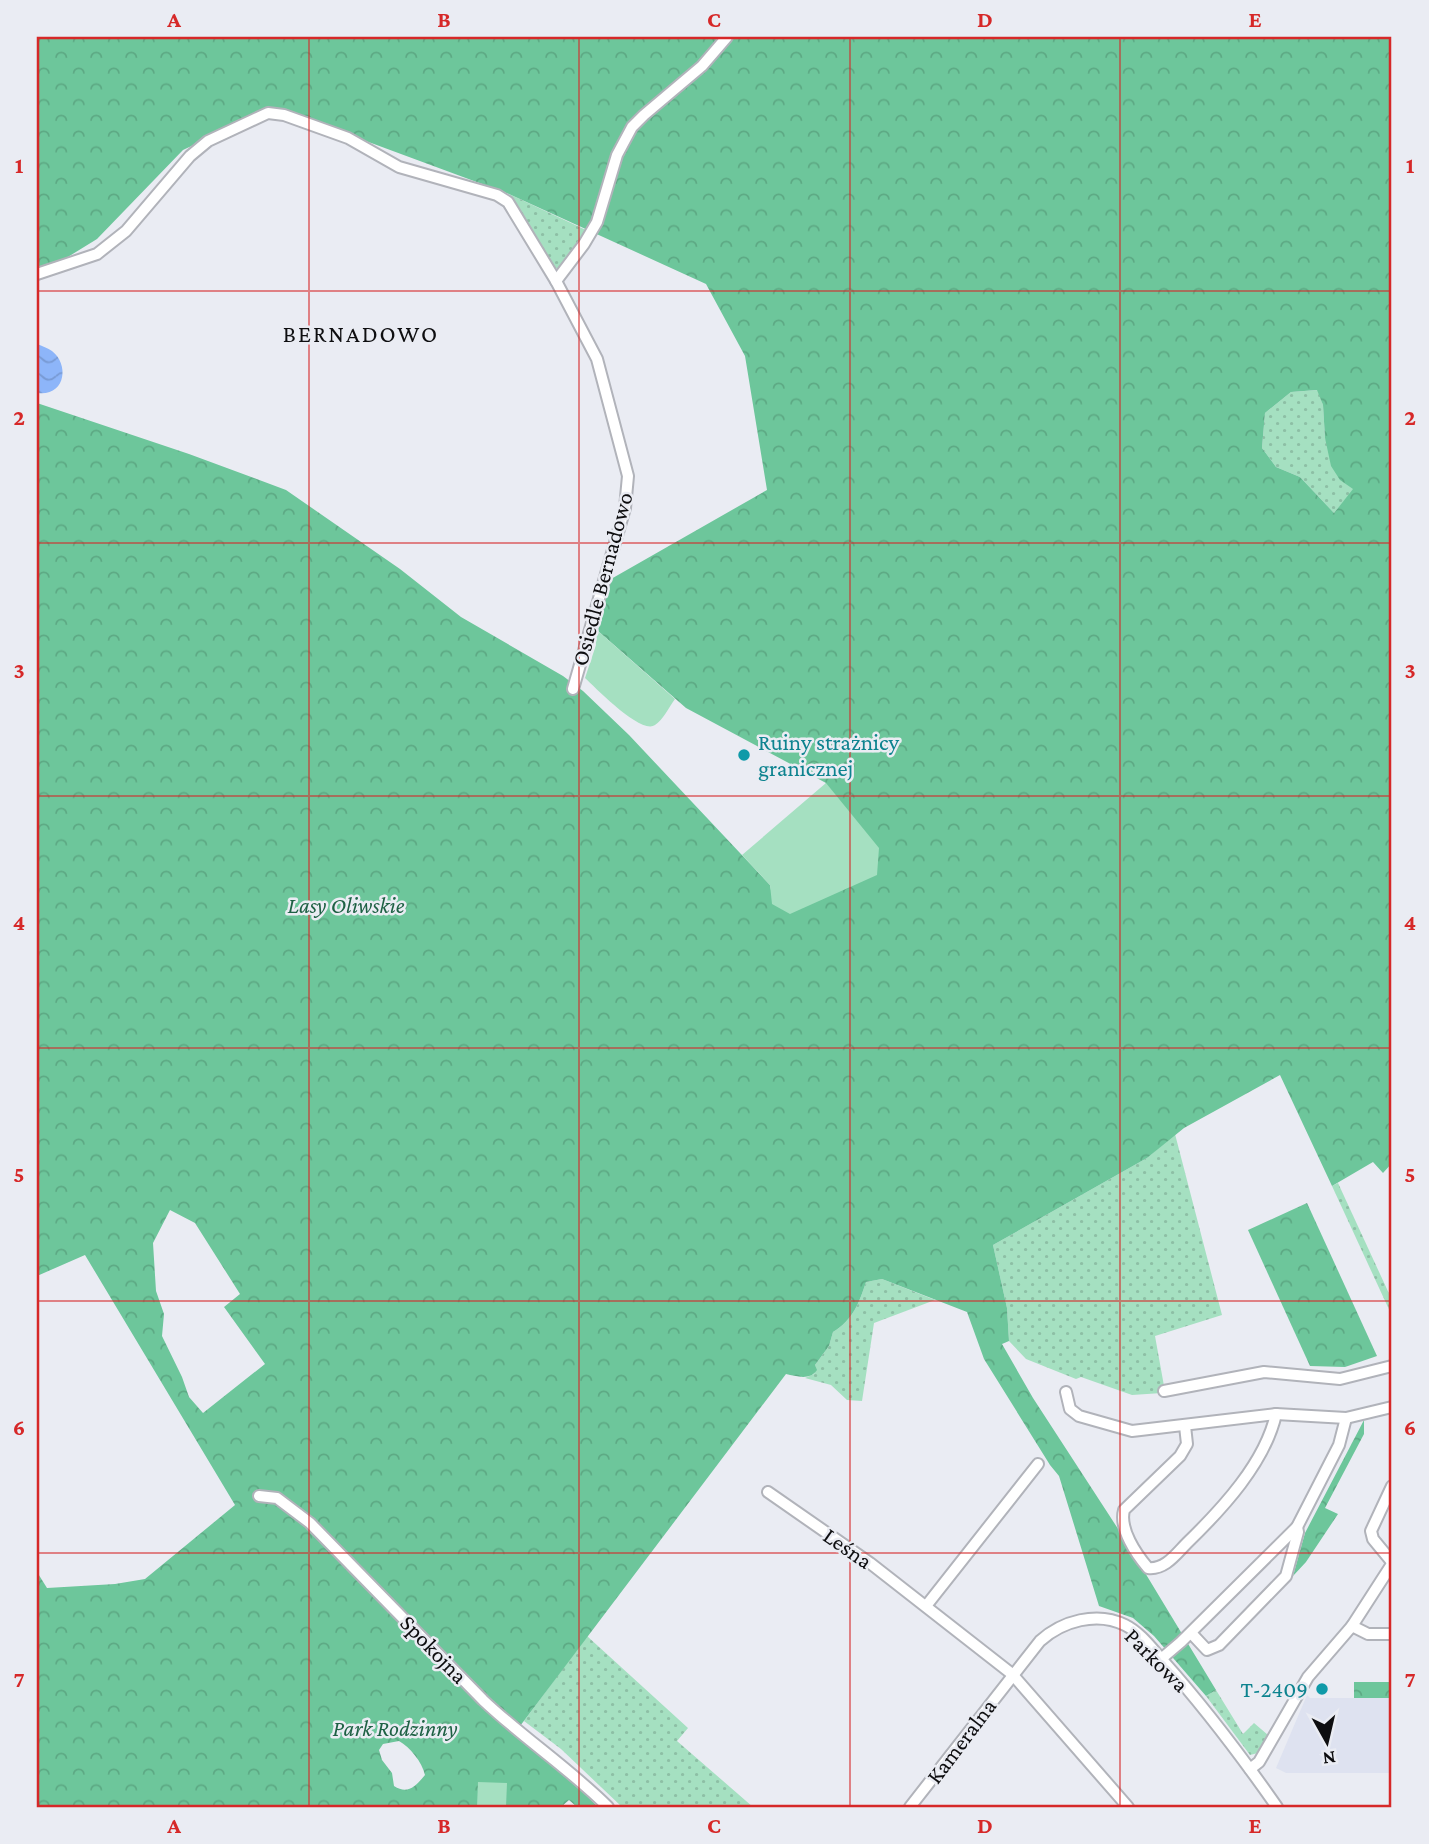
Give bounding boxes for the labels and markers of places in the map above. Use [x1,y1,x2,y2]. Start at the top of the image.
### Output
place label: Ruiny strażnicy granicznej [758,729,900,781]
marker: Ruiny strażnicy granicznej [736,747,752,763]
place label: T-2409 [1240,1676,1308,1702]
marker: T-2409 [1314,1681,1330,1697]

